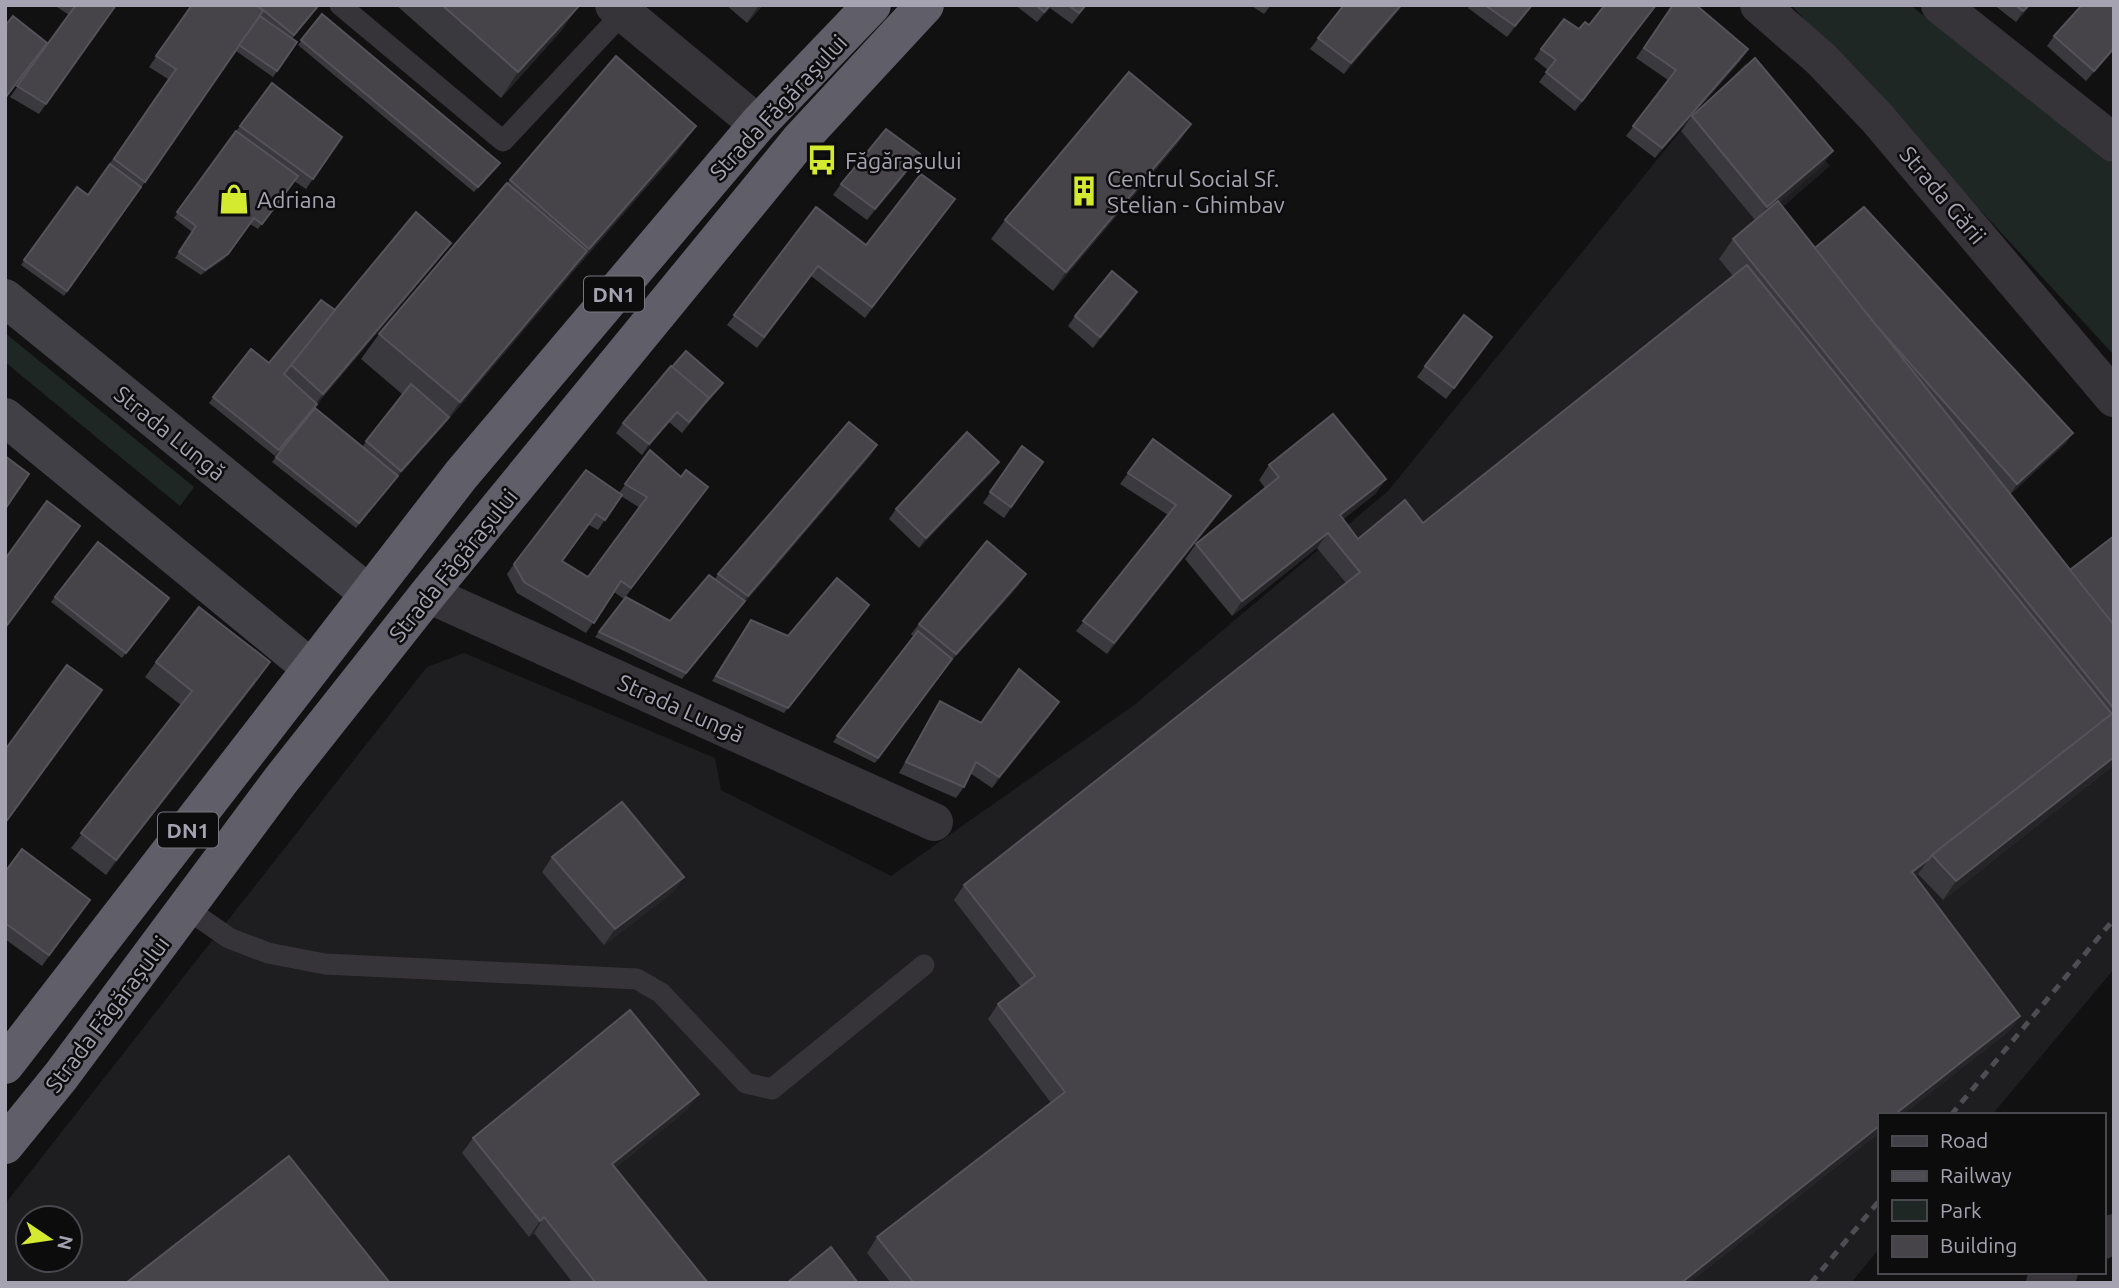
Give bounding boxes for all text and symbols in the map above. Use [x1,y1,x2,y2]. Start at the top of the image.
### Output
street label: Strada Făgărașului [705,29,851,185]
street label: Strada Gării [1895,141,1991,249]
bus stop icon: Făgărașului [805,143,839,177]
place label: Făgărașului [845,148,961,173]
place label: Centrul Social Sf. Stelian - Ghimbav [1107,166,1285,217]
building icon: Centrul Social Sf. Stelian - Ghimbav [1067,174,1101,208]
shop icon: Adriana [217,182,251,216]
place label: Adriana [257,187,336,212]
road number: DN1 [584,276,644,312]
street label: Strada Lungă [110,381,230,485]
street label: Strada Făgărașului [384,484,522,646]
street label: Strada Lungă [614,669,748,747]
road number: DN1 [158,812,218,848]
street label: Strada Făgărașului [40,931,174,1097]
legend [1878,1113,2105,1274]
text: Road [1940,1128,1988,1152]
text: Railway [1940,1163,2012,1187]
text: Park [1940,1198,1982,1222]
north arrow [14,1204,84,1274]
text: N [53,1233,78,1252]
text: Building [1940,1233,2017,1257]

